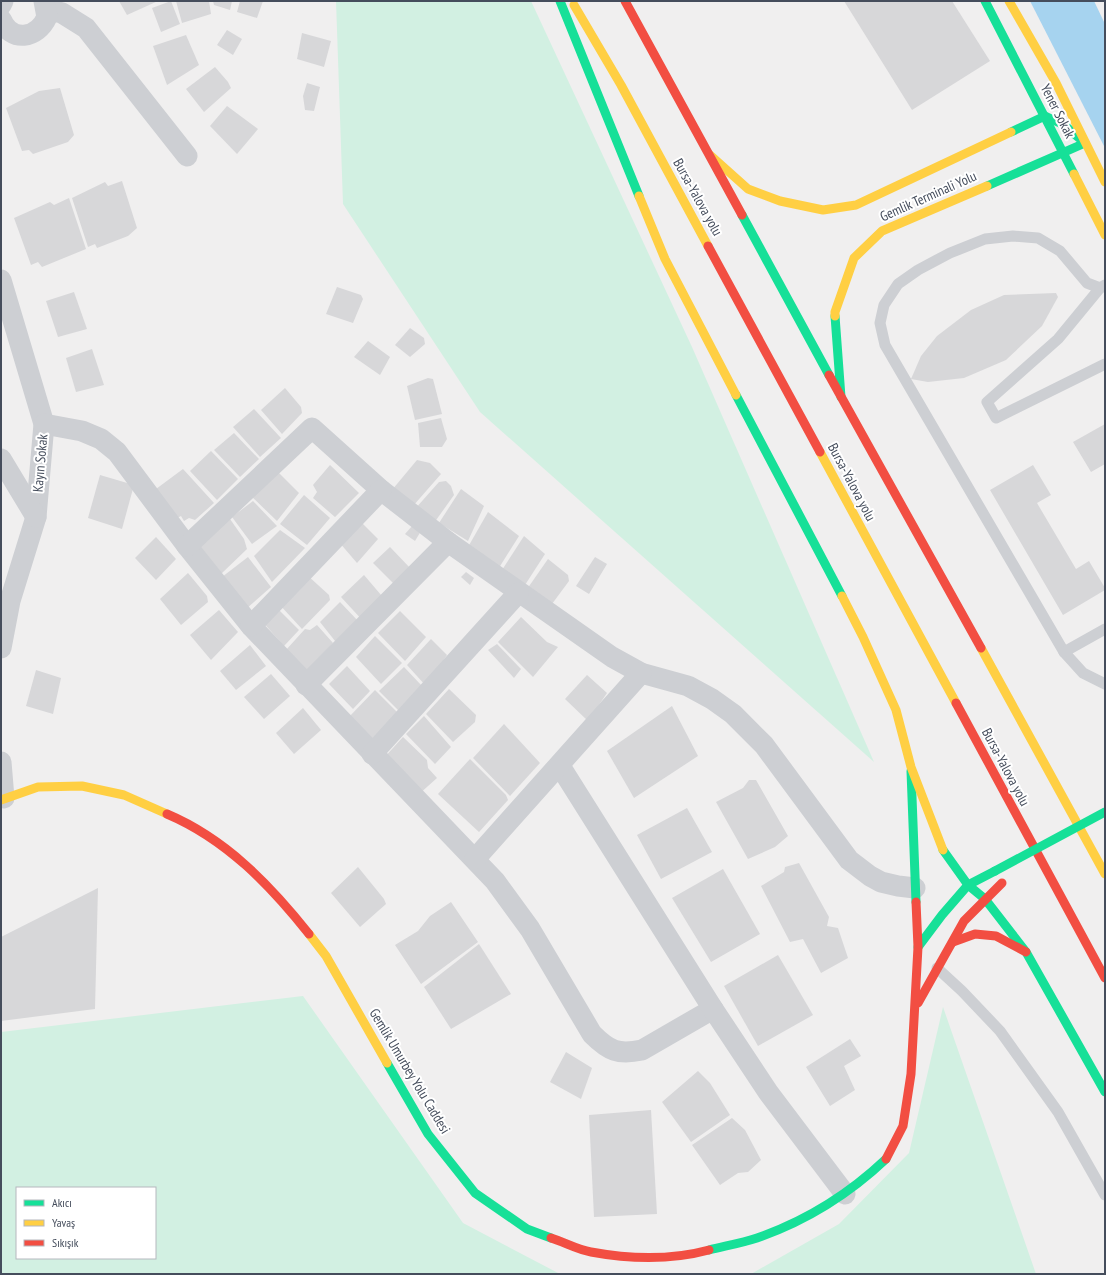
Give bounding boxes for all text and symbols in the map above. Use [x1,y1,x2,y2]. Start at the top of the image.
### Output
street label: Yener Sokak [1037,81,1080,142]
street label: Bursa-Yalova yolu [669,155,727,239]
street label: Gemlik Terminali Yolu [877,167,979,225]
street label: Kayın Sokak [29,433,52,493]
street label: Bursa-Yalova yolu [824,440,880,524]
street label: Bursa-Yalova yolu [978,725,1034,809]
street label: Gemlik Umurbey Yolu Caddesi [366,1005,454,1137]
legend [16,1187,156,1259]
text: Akıcı [52,1195,72,1210]
text: Yavaş [52,1215,75,1230]
text: Sıkışık [52,1235,79,1250]

